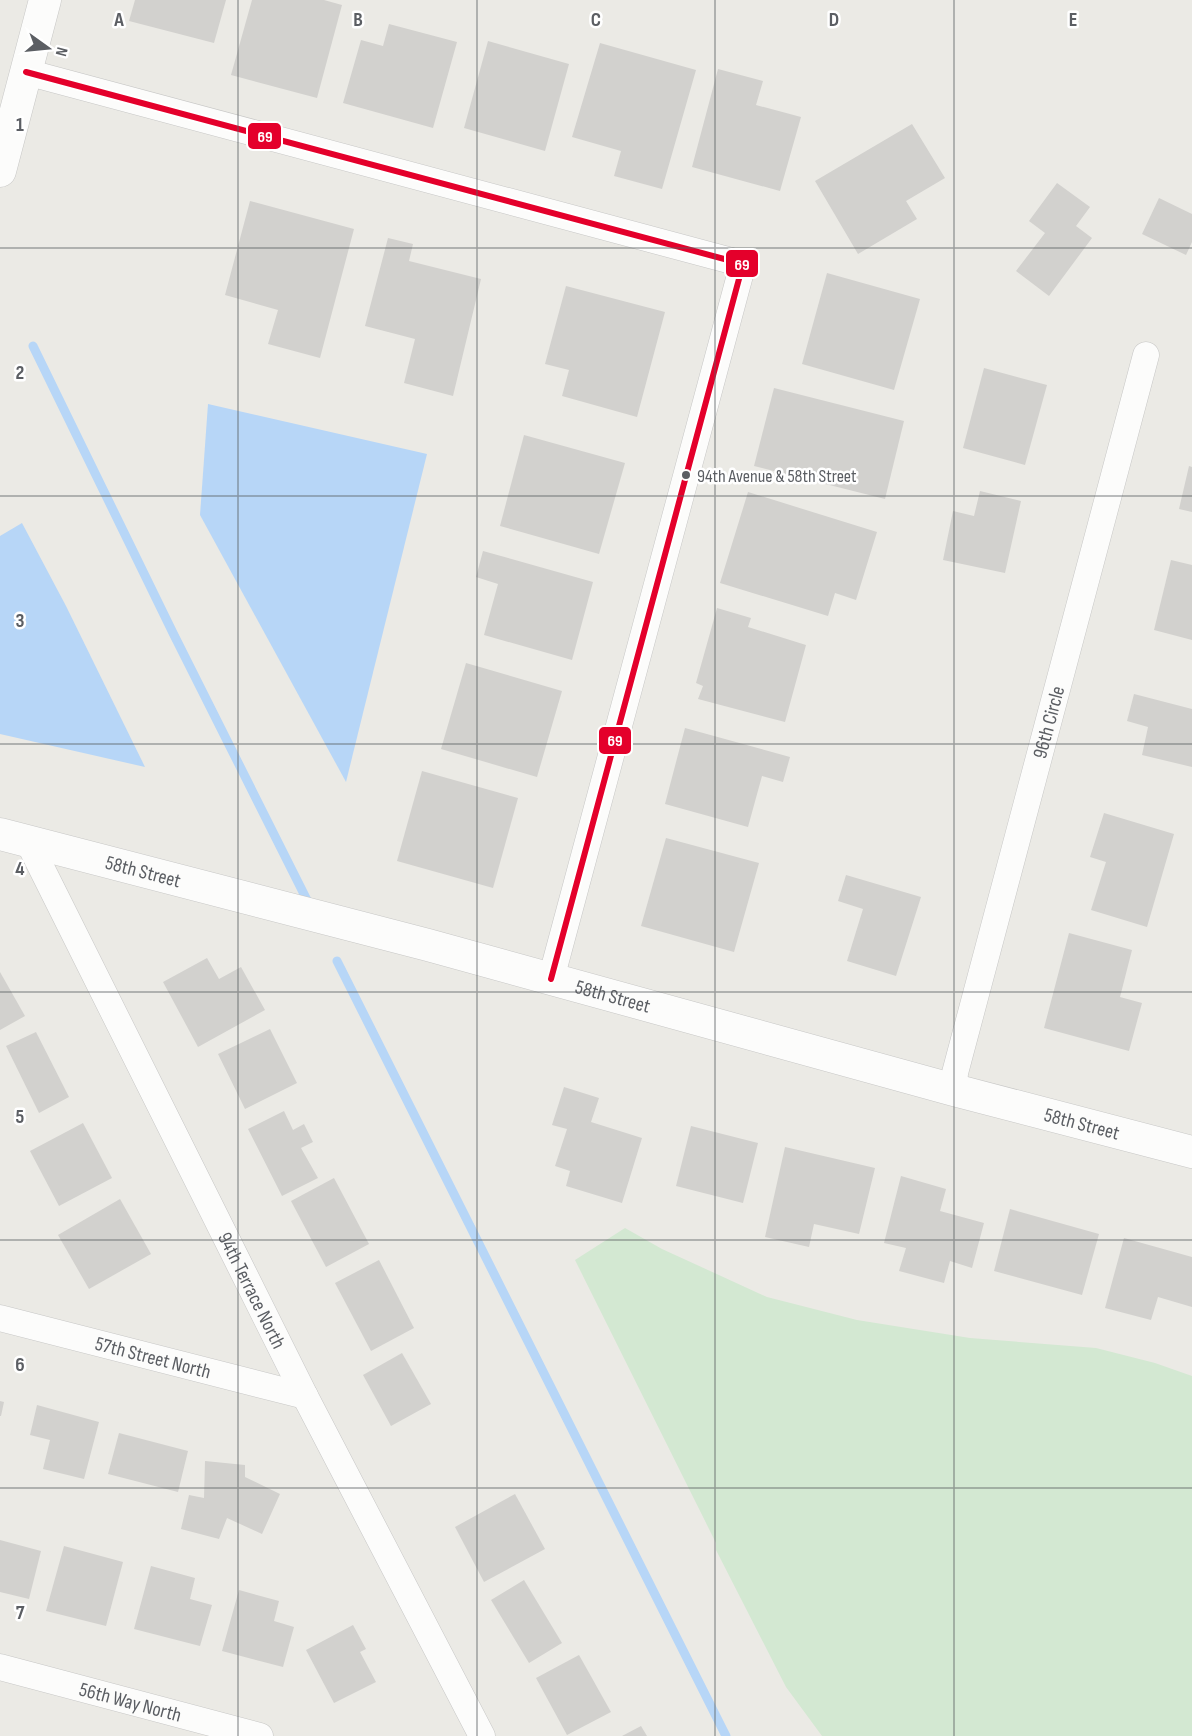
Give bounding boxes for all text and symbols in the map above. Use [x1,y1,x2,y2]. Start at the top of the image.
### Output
text: A [113,8,124,32]
text: B [353,8,363,32]
text: C [591,8,601,32]
text: D [829,8,839,32]
text: E [1069,8,1077,32]
north arrow [18,18,78,78]
text: N [51,45,71,58]
text: 1 [16,113,24,137]
line badge: 69 [247,122,282,150]
text: 69 [257,128,273,147]
line badge: 69 [725,249,759,278]
text: 69 [734,256,750,275]
text: 2 [16,361,24,385]
place label: 94th Avenue & 58th Street [697,466,857,487]
marker: 94th Avenue & 58th Street [680,469,692,481]
text: 3 [16,609,25,633]
street label: 96th Circle [1028,684,1070,761]
line badge: 69 [598,726,632,755]
text: 69 [607,732,623,751]
street label: 58th Street [103,851,183,893]
text: 4 [15,857,25,881]
street label: 58th Street [572,975,653,1019]
street label: 58th Street [1041,1103,1122,1146]
text: 5 [16,1105,25,1129]
street label: 94th Terrace North [212,1228,290,1353]
street label: 57th Street North [92,1332,213,1384]
text: 6 [15,1353,25,1377]
text: 7 [16,1601,25,1625]
street label: 56th Way North [77,1678,184,1728]

